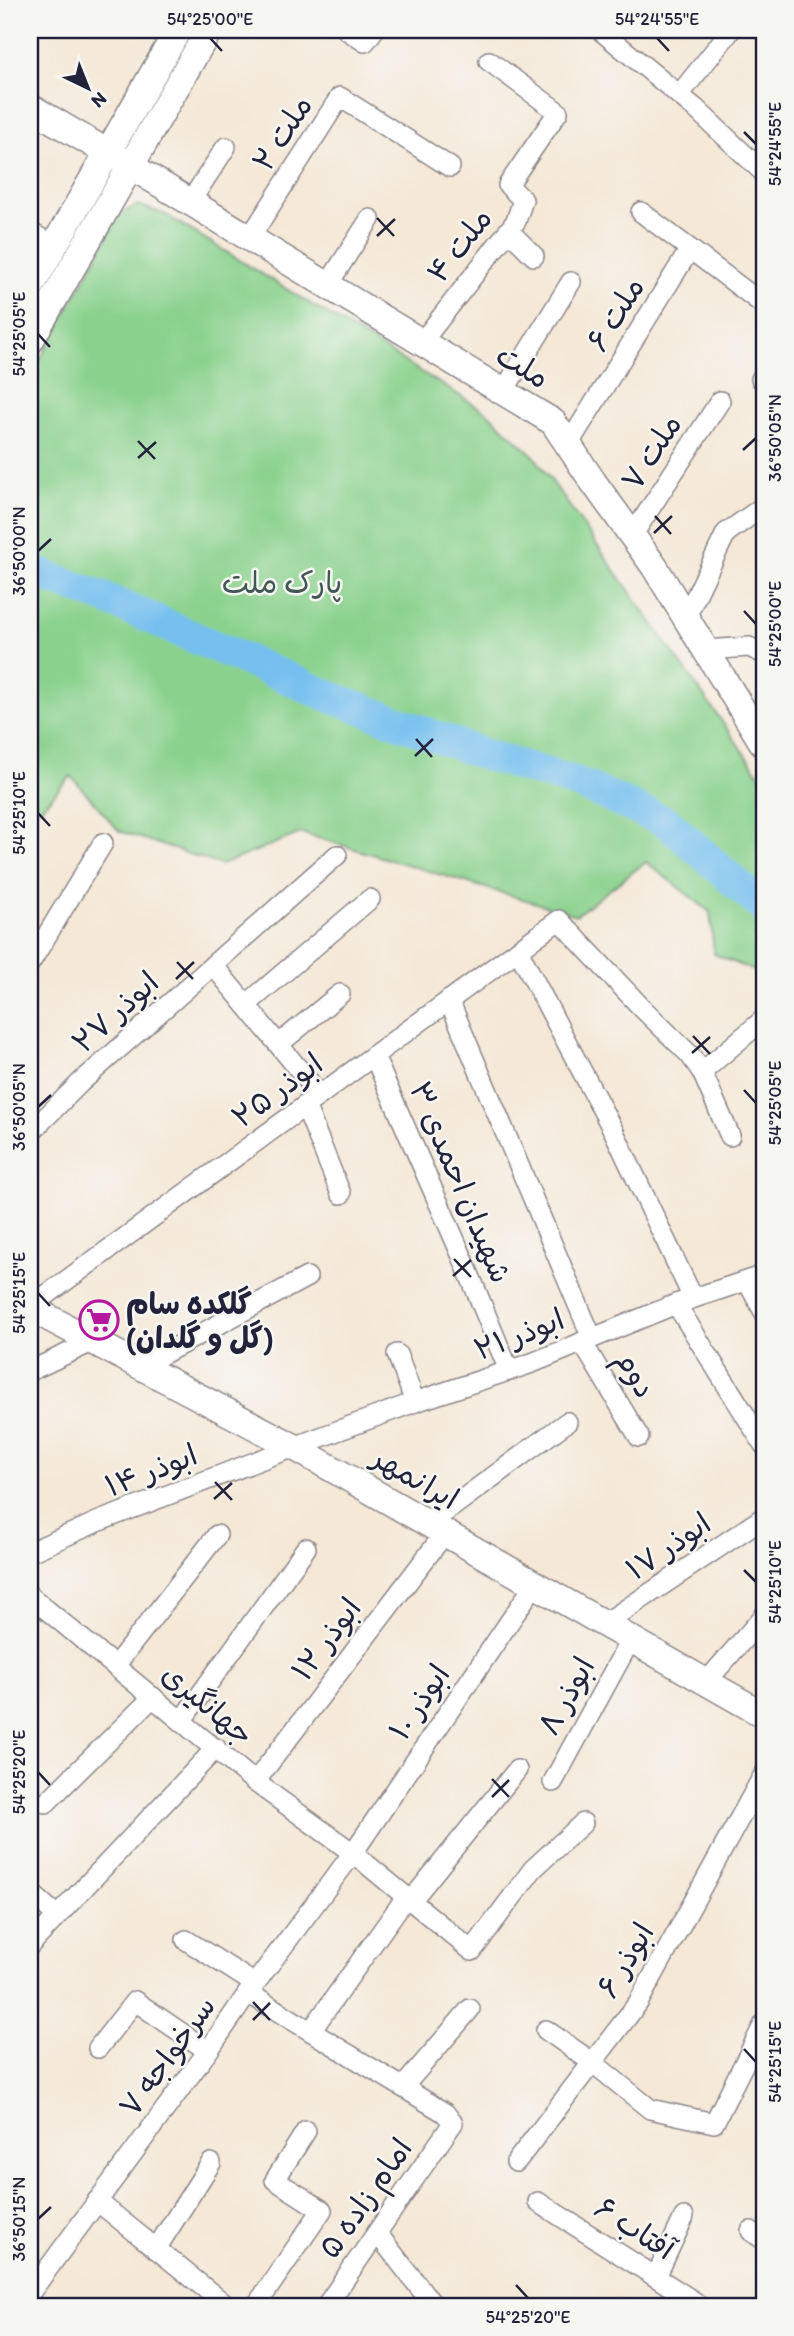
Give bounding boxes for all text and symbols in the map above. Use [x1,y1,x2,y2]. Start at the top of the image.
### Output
text: 54°25'00"E [167,8,253,30]
text: 54°24'55"E [615,8,699,30]
north arrow [52,52,122,122]
text: N [87,87,112,113]
street label: ۲ ملت [244,88,320,178]
text: 54°24'55"E [764,102,786,186]
street label: ۴ ملت [418,200,500,290]
street label: ۶ ملت [578,270,652,358]
text: 54°25'05"E [8,291,30,376]
street label: ملت [490,336,556,396]
text: 36°50'05"N [764,394,786,482]
street label: ۷ ملت [613,407,689,497]
text: 36°50'00"N [8,506,30,596]
park label: پارک ملت [222,564,342,602]
text: 54°25'00"E [764,581,786,667]
text: 54°25'10"E [8,771,30,855]
street label: ابوذر ۲۷ [64,963,166,1061]
street label: ابوذر ۲۵ [224,1045,330,1135]
text: 54°25'05"E [764,1060,786,1145]
text: 36°50'05"N [8,1063,30,1151]
street label: شهیدان احمدی ۳ [402,1076,520,1288]
text: 54°25'15"E [8,1252,30,1334]
place label: گلکده سام (گل و گلدان) [126,1285,274,1356]
supermarket icon: گلکده سام (گل و گلدان) [78,1299,120,1341]
street label: ۲۱ ابوذر [469,1300,569,1368]
street label: دوم [603,1344,664,1407]
street label: ۱۴ ابوذر [100,1436,202,1504]
street label: ایرانمهر [364,1437,465,1517]
street label: ۱۷ ابوذر [618,1504,718,1588]
text: 54°25'10"E [764,1540,786,1624]
street label: ابوذر ۱۲ [283,1590,369,1688]
street label: ۸ ابوذر [530,1651,602,1741]
street label: جهانگیری [155,1655,261,1753]
street label: ابوذر ۱۰ [380,1657,458,1747]
text: 54°25'20"E [8,1729,30,1814]
street label: ابوذر ۶ [588,1916,662,2004]
street label: سرخواجه ۷ [111,1988,224,2124]
text: 54°25'15"E [764,2021,786,2103]
street label: ۵ امام زاده [310,2131,423,2267]
text: 36°50'15"N [8,2176,30,2262]
street label: آفتاب ۶ [588,2188,683,2268]
text: 54°25'20"E [486,2306,571,2328]

